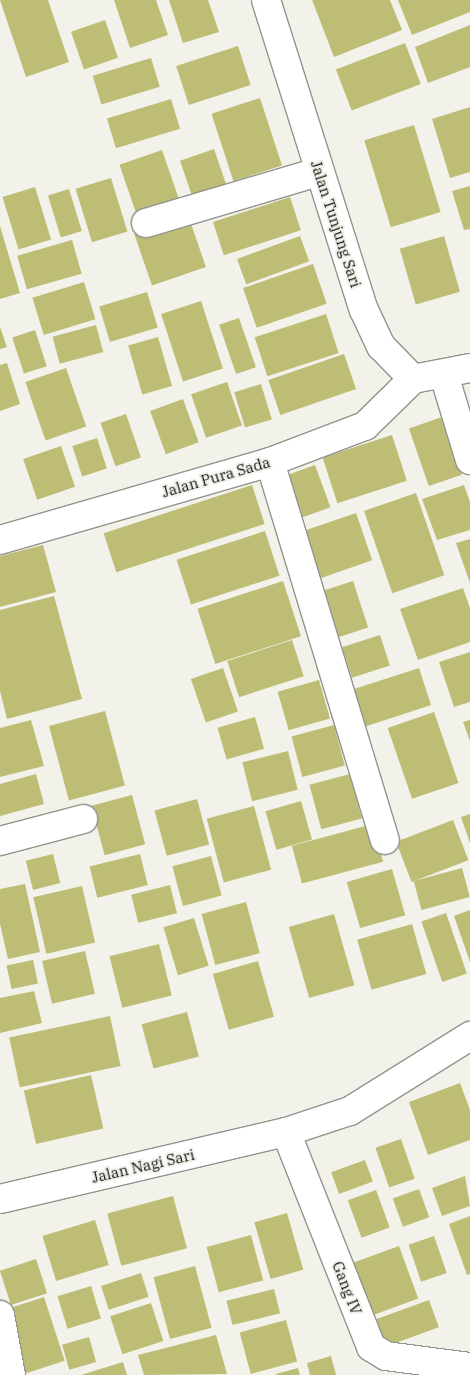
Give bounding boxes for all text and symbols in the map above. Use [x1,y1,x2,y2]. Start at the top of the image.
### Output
street label: Jalan Tunjung Sari [307,158,365,290]
street label: Jalan Pura Sada [160,453,272,501]
street label: Jalan Nagi Sari [90,1145,196,1187]
street label: Gang IV [329,1259,365,1317]

